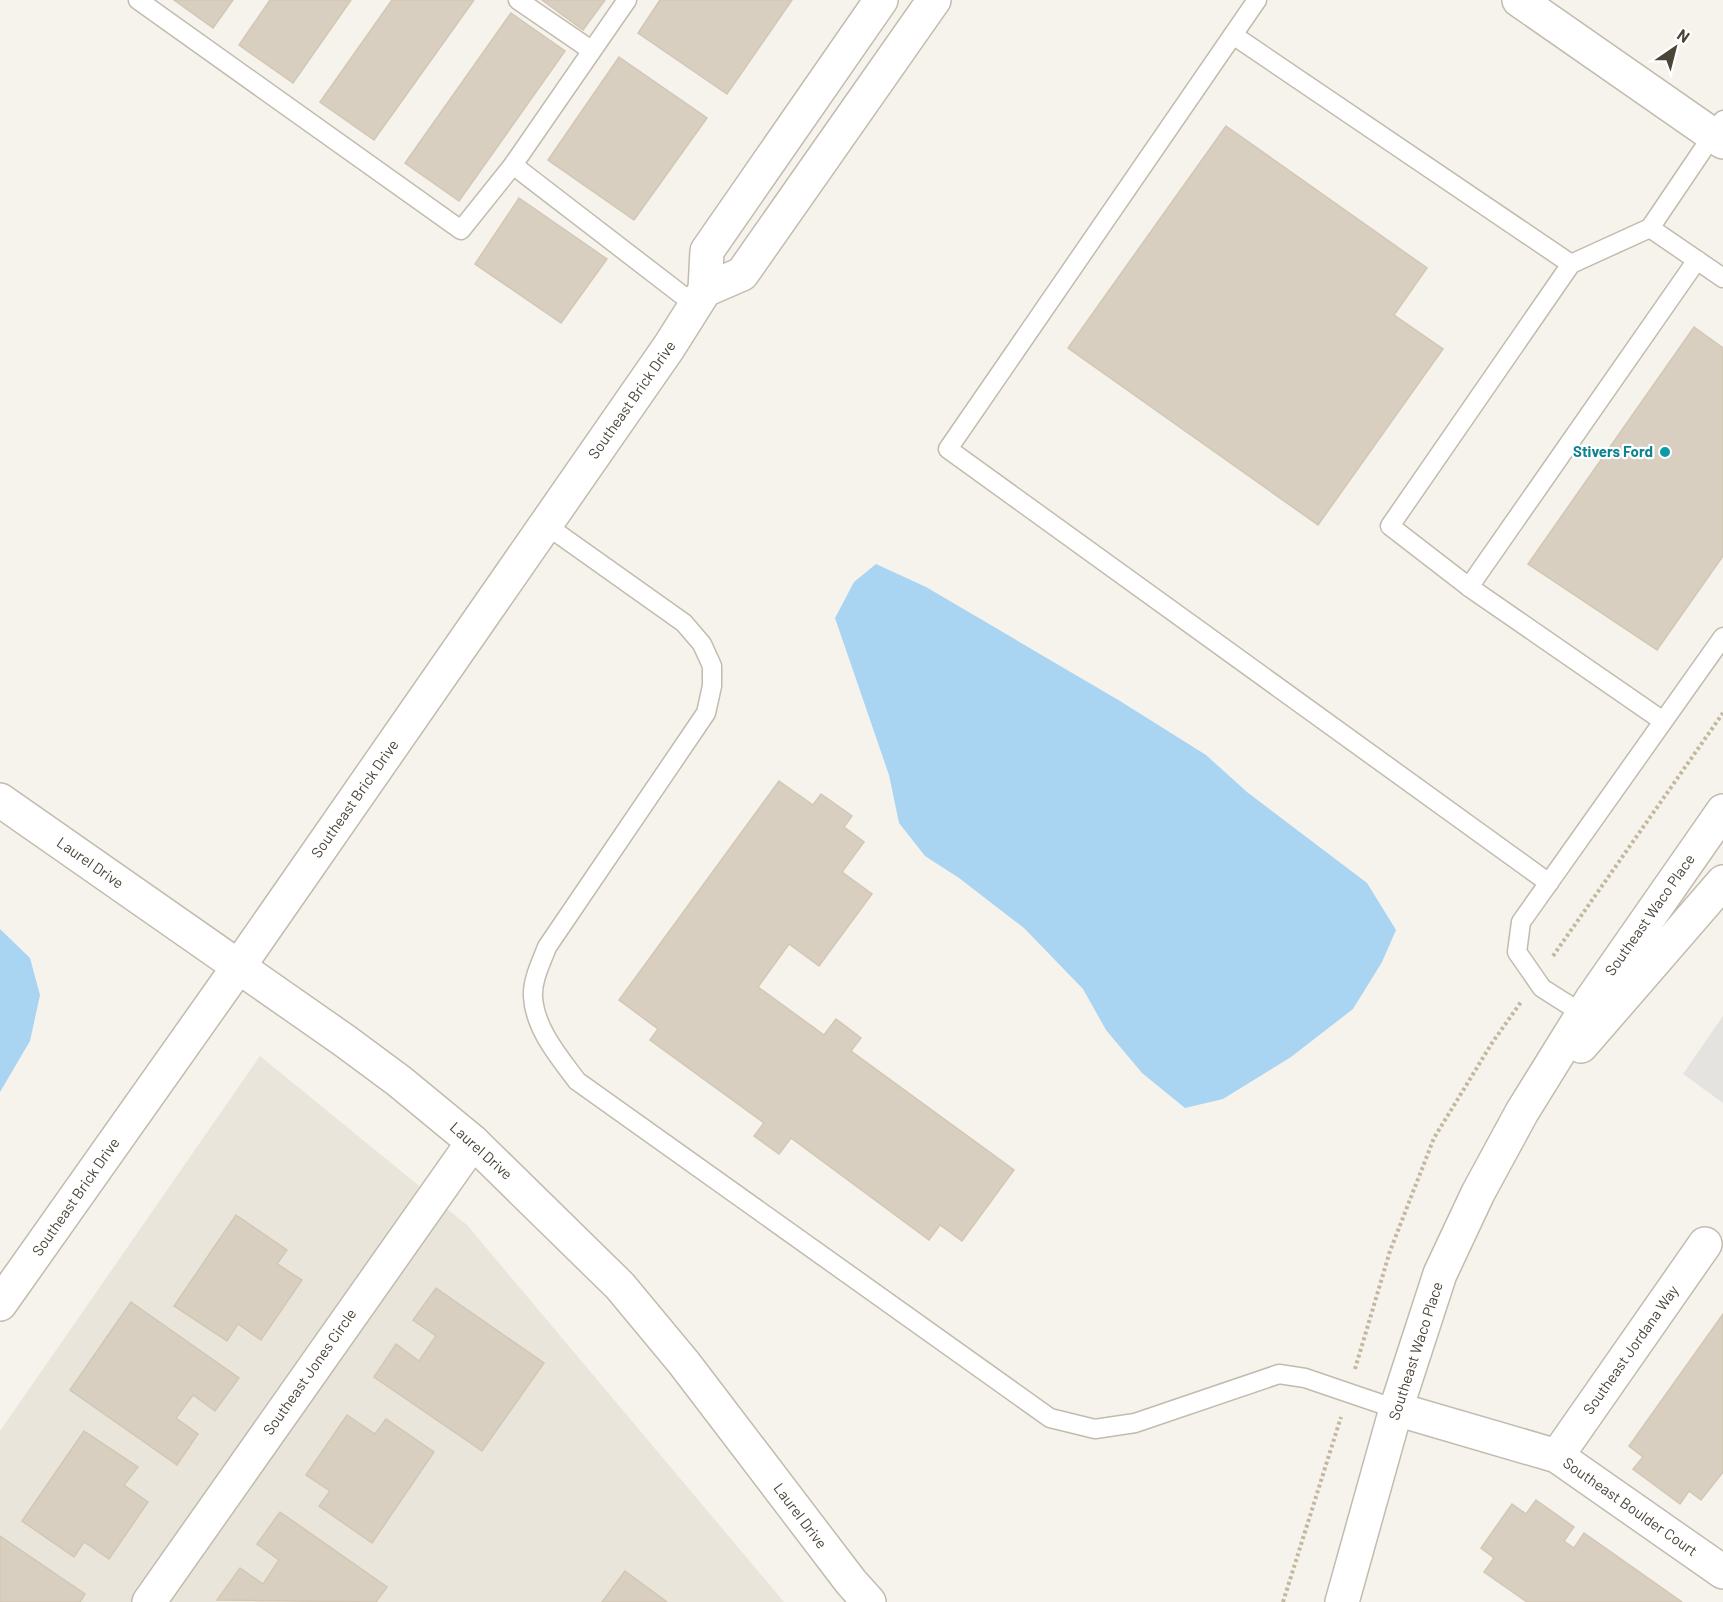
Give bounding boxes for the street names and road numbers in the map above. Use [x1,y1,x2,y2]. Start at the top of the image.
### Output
street label: Southeast Brick Drive [584,337,679,462]
street label: Southeast Brick Drive [307,736,402,861]
street label: Laurel Drive [54,833,127,892]
street label: Southeast Waco Place [1600,850,1698,979]
street label: Laurel Drive [447,1118,516,1183]
street label: Southeast Brick Drive [28,1134,123,1259]
street label: Southeast Waco Place [1384,1279,1446,1422]
street label: Southeast Jordana Way [1579,1281,1682,1417]
street label: Southeast Jones Circle [259,1305,360,1438]
street label: Southeast Boulder Court [1560,1453,1701,1559]
street label: Laurel Drive [770,1479,831,1552]

